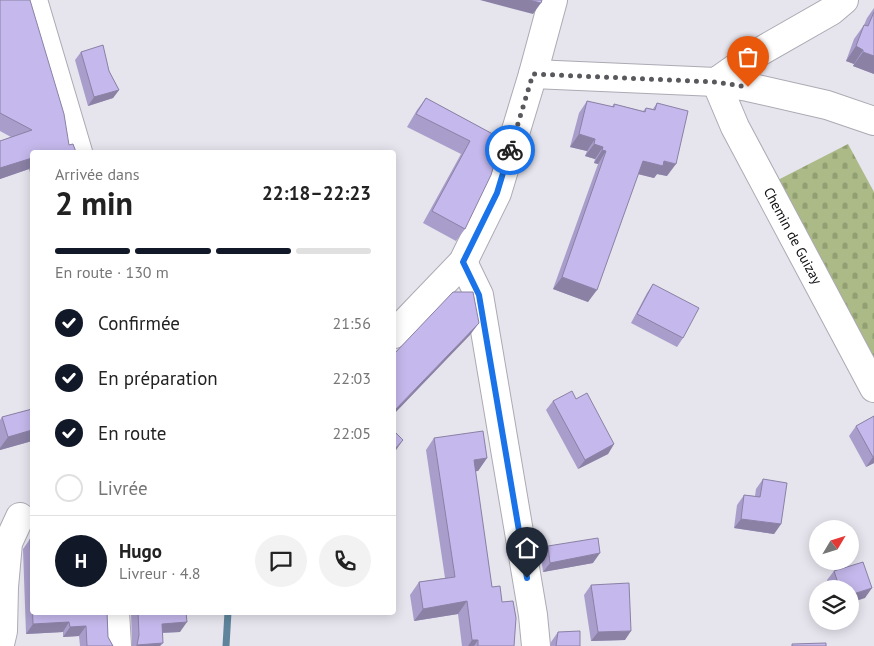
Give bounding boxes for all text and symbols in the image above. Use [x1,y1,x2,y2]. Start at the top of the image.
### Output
pin [727,36,769,87]
icon: bag [734,43,762,71]
courier [485,125,535,175]
icon: bike [496,136,524,164]
text: Arrivée dans [55,164,139,184]
text: 22:18–22:23 [262,181,371,205]
text: 2 min [55,182,133,224]
street label: Chemin de Guizay [760,184,826,288]
text: En route · 130 m [55,262,169,282]
icon: check [55,309,83,337]
text: Confirmée [98,311,180,335]
text: 21:56 [333,313,371,333]
icon: check [55,364,83,392]
text: En préparation [98,366,218,390]
text: 22:03 [333,368,371,388]
icon: check [55,419,83,447]
text: En route [98,421,166,445]
text: 22:05 [333,423,371,443]
text: Livrée [98,476,148,500]
north arrow [809,520,859,570]
map controls [809,520,859,630]
pin [506,527,548,578]
icon: home [513,534,541,562]
button: chat [255,535,307,587]
button: phone [319,535,371,587]
text: Hugo [119,539,162,563]
text: H [75,549,87,573]
text: Livreur · 4.8 [119,563,201,583]
button: layers [809,580,859,630]

